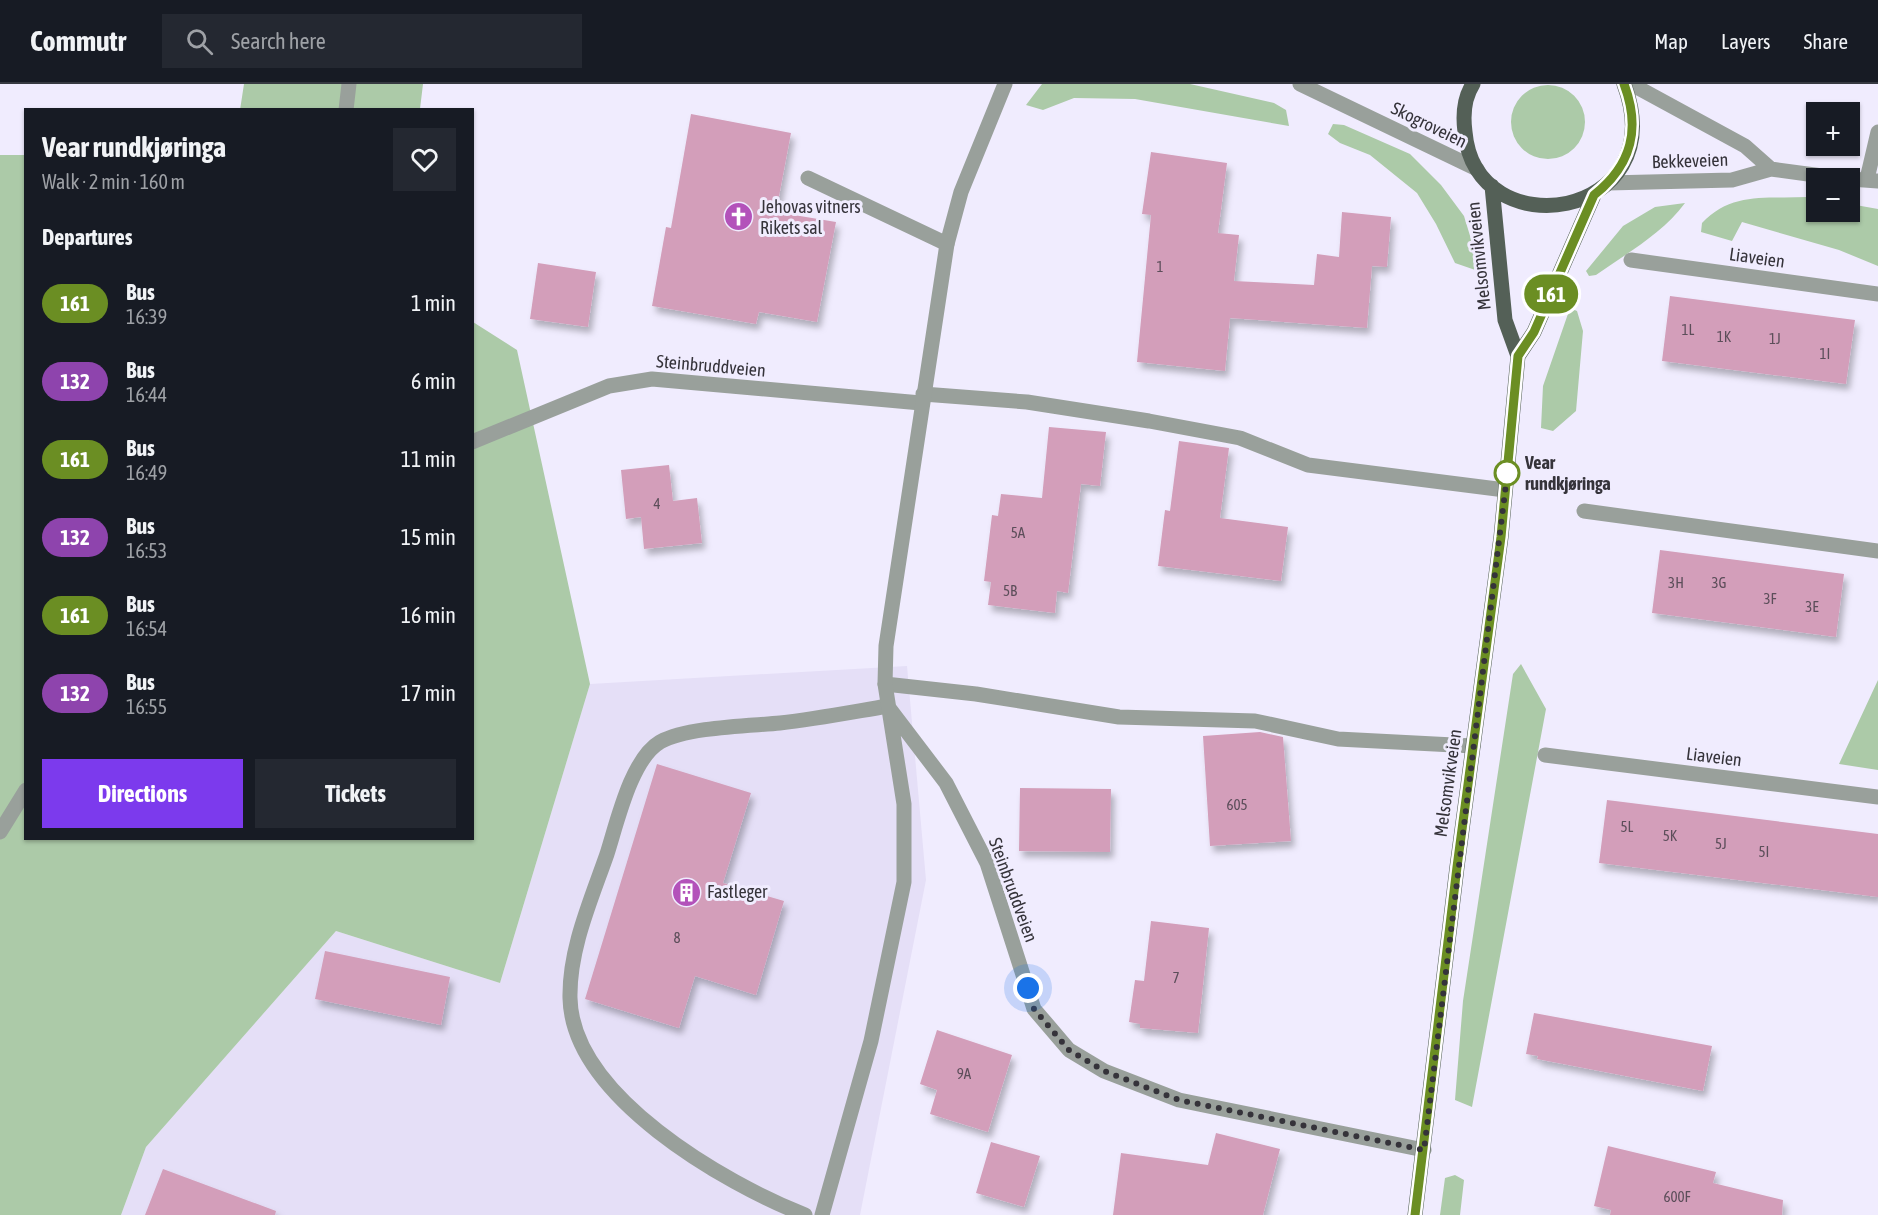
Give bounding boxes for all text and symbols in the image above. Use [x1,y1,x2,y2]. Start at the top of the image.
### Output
search box [162,14,582,68]
text: Commutr [30,25,126,57]
icon: search [183,25,216,58]
text: Search here [231,28,326,54]
text: Map [1654,29,1688,53]
text: Layers [1721,29,1771,53]
text: Share [1804,29,1848,53]
street label: Skogroveien [1388,97,1470,152]
map controls [1806,102,1860,222]
button: + [1806,102,1860,156]
button: heart [393,128,456,191]
text: Vear rundkjøringa [42,131,226,163]
street label: Bekkeveien [1651,149,1729,172]
button: − [1806,168,1860,222]
text: Walk · 2 min · 160 m [42,170,185,193]
place label: Jehovas vitners Rikets sal [760,196,861,238]
church icon: Jehovas vitners Rikets sal [723,201,755,233]
street label: Melsomvikveien [1462,201,1495,311]
text: Departures [42,224,132,250]
street label: Liaveien [1728,243,1786,272]
house number: 1 [1156,258,1164,275]
line badge: 161 [1516,274,1586,314]
text: Bus [126,279,155,305]
text: 161 [1536,282,1566,306]
text: 1 min [411,290,456,316]
text: 161 [60,291,90,315]
text: 16:39 [126,305,167,328]
house number: 1L [1682,321,1695,338]
house number: 1K [1717,328,1732,345]
house number: 1J [1769,330,1781,347]
house number: 1I [1820,345,1830,362]
street label: Steinbruddveien [656,350,767,381]
text: Bus [126,357,155,383]
text: 6 min [411,368,456,394]
text: 132 [60,369,90,393]
text: 16:44 [126,383,167,406]
text: Bus [126,435,155,461]
text: 11 min [401,446,456,472]
text: 161 [60,447,90,471]
place label: Vear rundkjøringa [1524,452,1611,494]
marker: Vear rundkjøringa [1494,460,1520,486]
text: 16:49 [126,461,167,484]
house number: 4 [653,495,661,512]
text: Bus [126,513,155,539]
text: 15 min [401,524,456,550]
house number: 5A [1011,524,1026,541]
text: 132 [60,525,90,549]
text: 16:53 [126,539,167,562]
house number: 3H [1668,574,1684,591]
house number: 3G [1711,574,1727,591]
house number: 5B [1003,582,1017,599]
house number: 3F [1763,590,1777,607]
text: Bus [126,591,155,617]
house number: 3E [1805,598,1819,615]
text: 16 min [401,602,456,628]
text: 161 [60,603,90,627]
text: 16:54 [126,617,167,640]
text: Bus [126,669,155,695]
text: 17 min [401,680,456,706]
text: 132 [60,681,90,705]
text: 16:55 [126,695,167,718]
street label: Melsomvikveien [1430,728,1465,838]
street label: Liaveien [1685,743,1743,770]
button: Directions [42,759,243,828]
button: Tickets [255,759,456,828]
house number: 605 [1226,796,1248,813]
house number: 5L [1621,818,1634,835]
house number: 5K [1663,827,1678,844]
street label: Steinbruddveien [985,835,1042,945]
house number: 5J [1715,835,1727,852]
house number: 5I [1759,843,1769,860]
building icon: Fastleger [670,876,702,908]
place label: Fastleger [707,881,768,902]
house number: 8 [673,929,681,946]
house number: 7 [1172,969,1180,986]
your location [1013,973,1043,1003]
house number: 9A [957,1065,972,1082]
house number: 600F [1663,1188,1691,1205]

